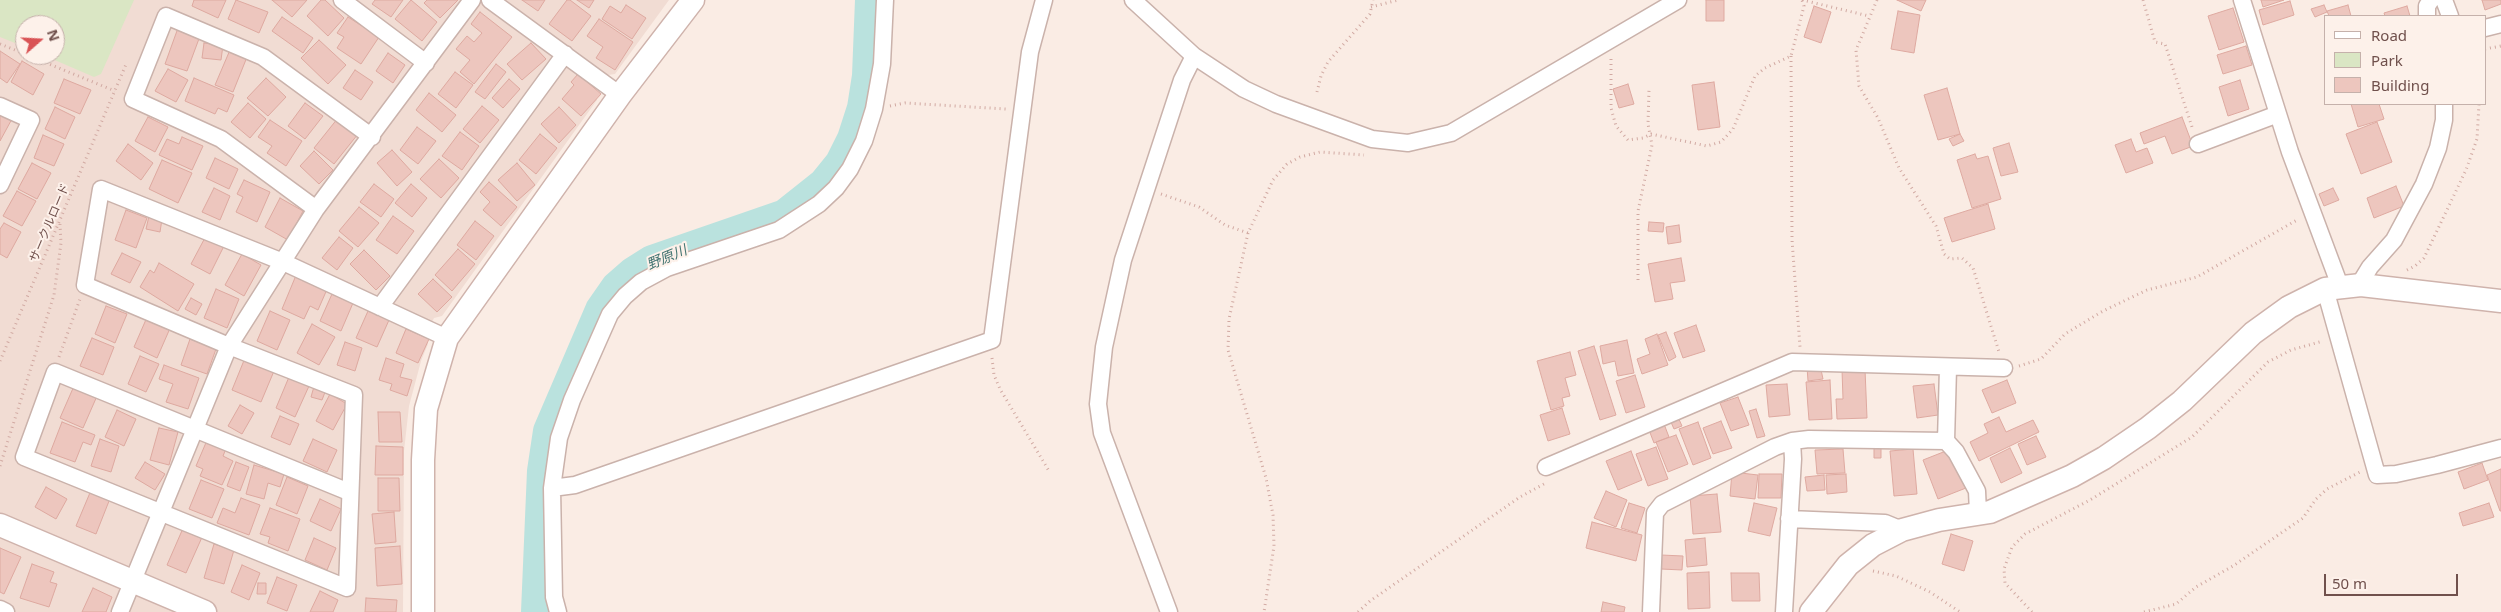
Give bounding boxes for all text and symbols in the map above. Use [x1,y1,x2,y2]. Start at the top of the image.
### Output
north arrow [15,15,65,65]
legend [2324,15,2486,105]
text: Road [2371,25,2407,45]
text: N [43,27,65,44]
text: Park [2371,50,2403,70]
text: Building [2371,75,2429,95]
street label: サークルロード [27,182,73,264]
water label: 野原川 [644,242,690,274]
scale bar [2326,564,2460,596]
text: 50 m [2332,573,2367,593]

